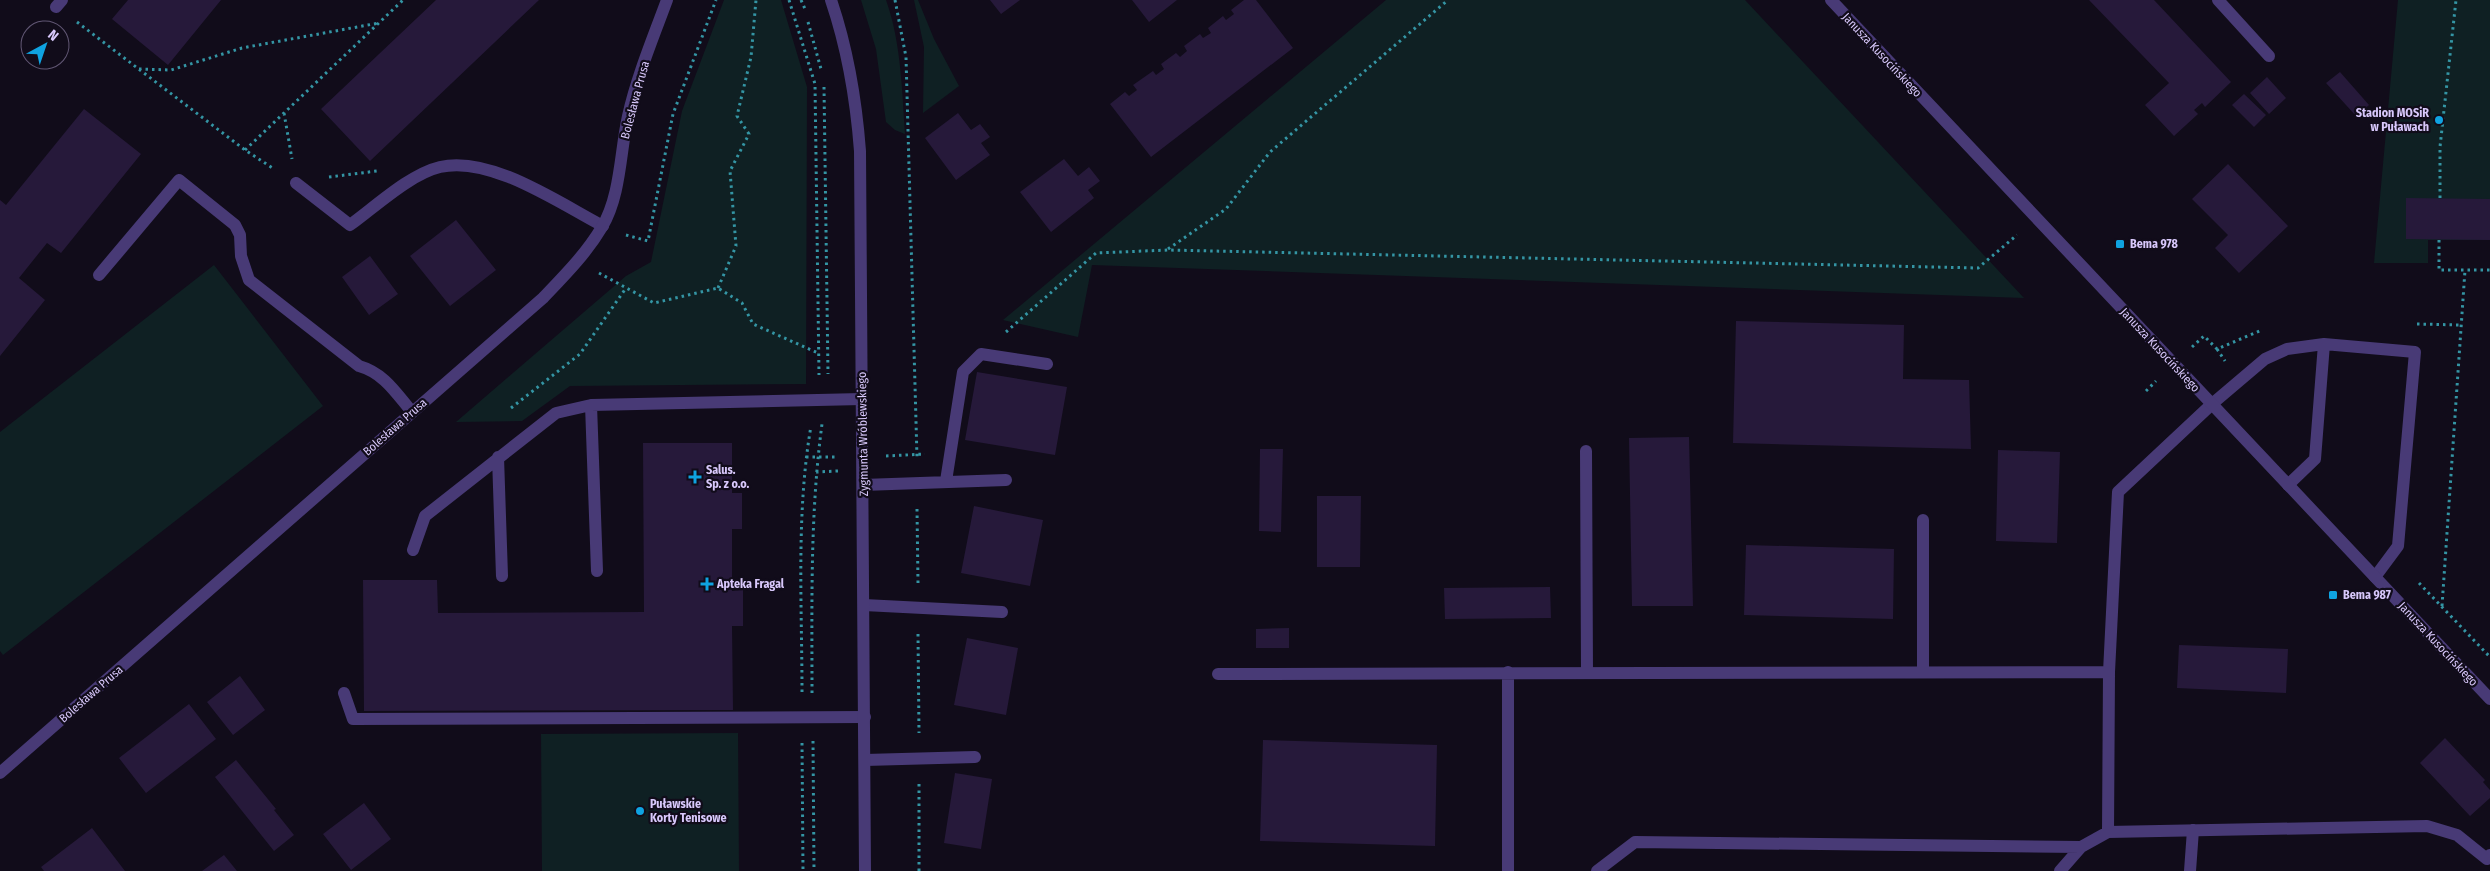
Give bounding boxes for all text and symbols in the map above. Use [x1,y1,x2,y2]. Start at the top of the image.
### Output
street label: Janusza Kusocińskiego [1839,10,1925,100]
north arrow [20,20,70,70]
text: N [44,26,62,45]
street label: Bolesława Prusa [618,59,652,140]
place label: Stadion MOSiR w Puławach [2356,106,2429,134]
marker: Stadion MOSiR w Puławach [2433,114,2445,126]
place label: Bema 978 [2130,237,2178,251]
marker: Bema 978 [2114,238,2126,250]
street label: Janusza Kusocińskiego [2117,305,2203,395]
street label: Zygmunta Wróblewskiego [855,372,871,496]
street label: Bolesława Prusa [360,395,430,459]
place label: Salus. Sp. z o.o. [706,463,750,491]
marker: Salus. Sp. z o.o. [688,470,702,484]
place label: Apteka Fragal [716,577,785,591]
marker: Apteka Fragal [701,578,713,590]
place label: Bema 987 [2343,588,2391,602]
marker: Bema 987 [2327,589,2339,601]
street label: Janusza Kusocińskiego [2395,599,2481,689]
street label: Bolesława Prusa [56,662,126,726]
place label: Puławskie Korty Tenisowe [650,797,727,825]
marker: Puławskie Korty Tenisowe [634,805,646,817]

